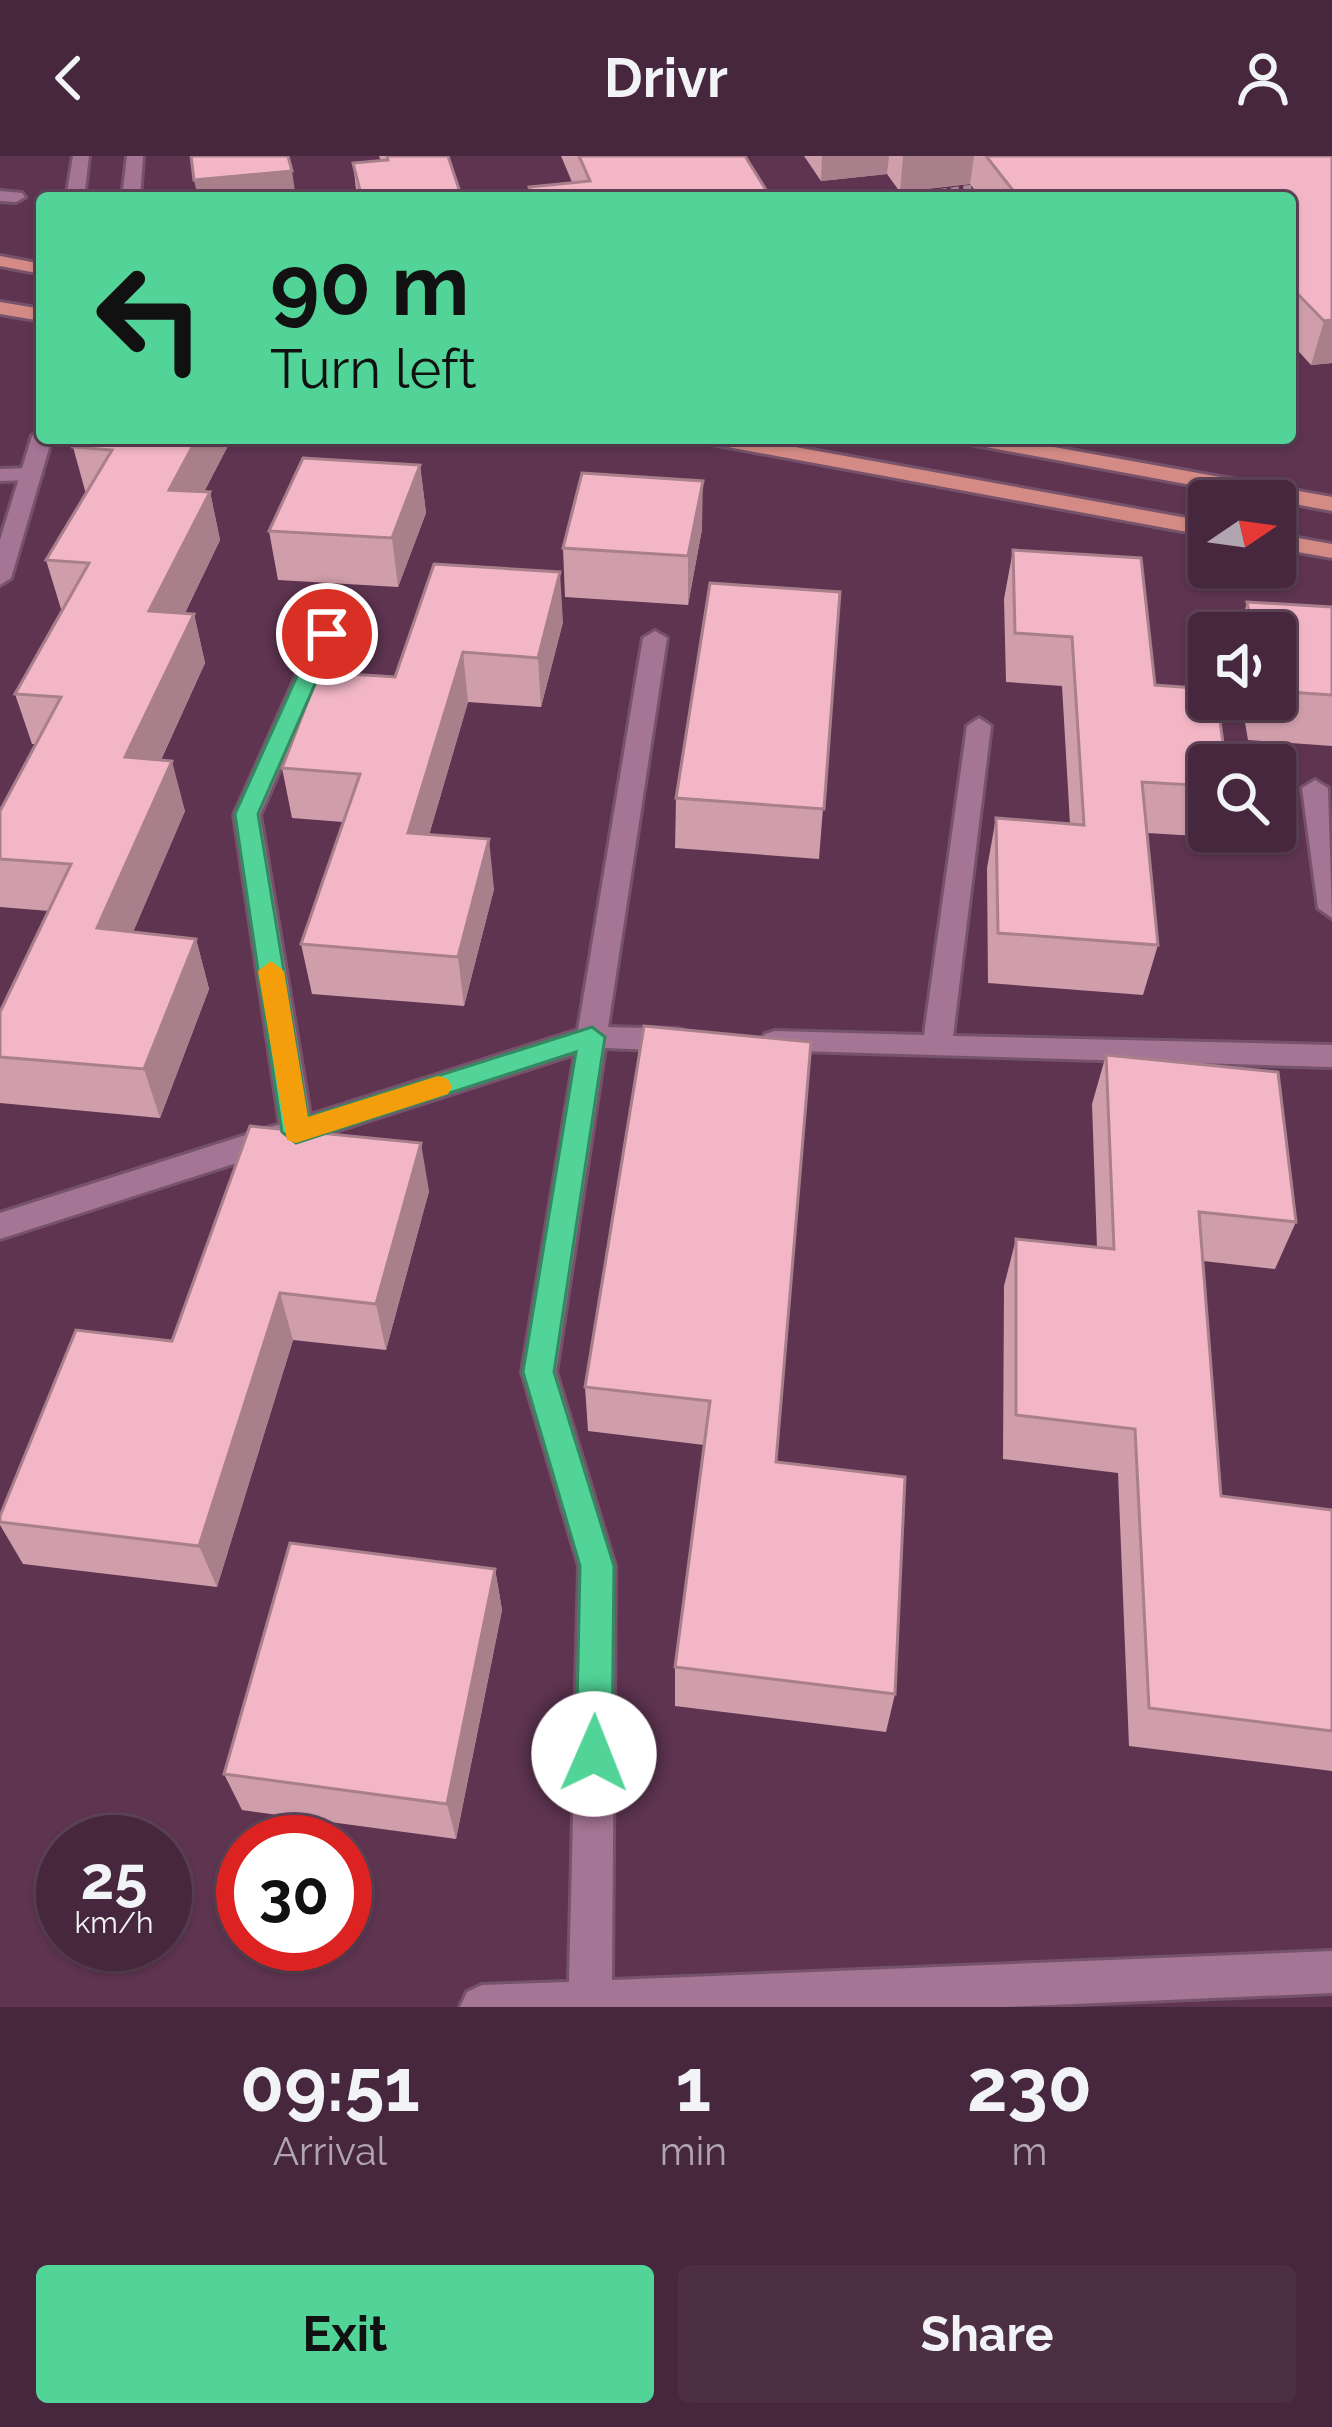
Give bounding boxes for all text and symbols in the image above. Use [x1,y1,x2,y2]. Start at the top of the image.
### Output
icon: back [36,45,102,111]
icon: person [1230,45,1296,111]
text: Drivr [604,46,728,110]
text: 90 m [270,236,469,335]
icon: left [72,240,228,396]
text: Turn left [270,337,477,401]
north arrow [1188,480,1296,588]
map controls [1188,480,1296,852]
pin [276,583,378,685]
icon: arrive [294,601,360,667]
button: sound [1188,612,1296,720]
button: search [1188,744,1296,852]
position arrow [531,1691,657,1817]
speed limit sign: 30 [216,1815,372,1971]
text: 25 [80,1843,148,1913]
text: km/h [74,1905,154,1940]
text: 09:51 [240,2043,420,2128]
text: 1 [676,2043,711,2128]
text: 230 [967,2043,1092,2128]
text: Arrival [273,2128,387,2174]
text: min [660,2128,727,2174]
text: m [1012,2128,1047,2174]
button: Exit [36,2265,654,2403]
button: Share [678,2265,1296,2403]

